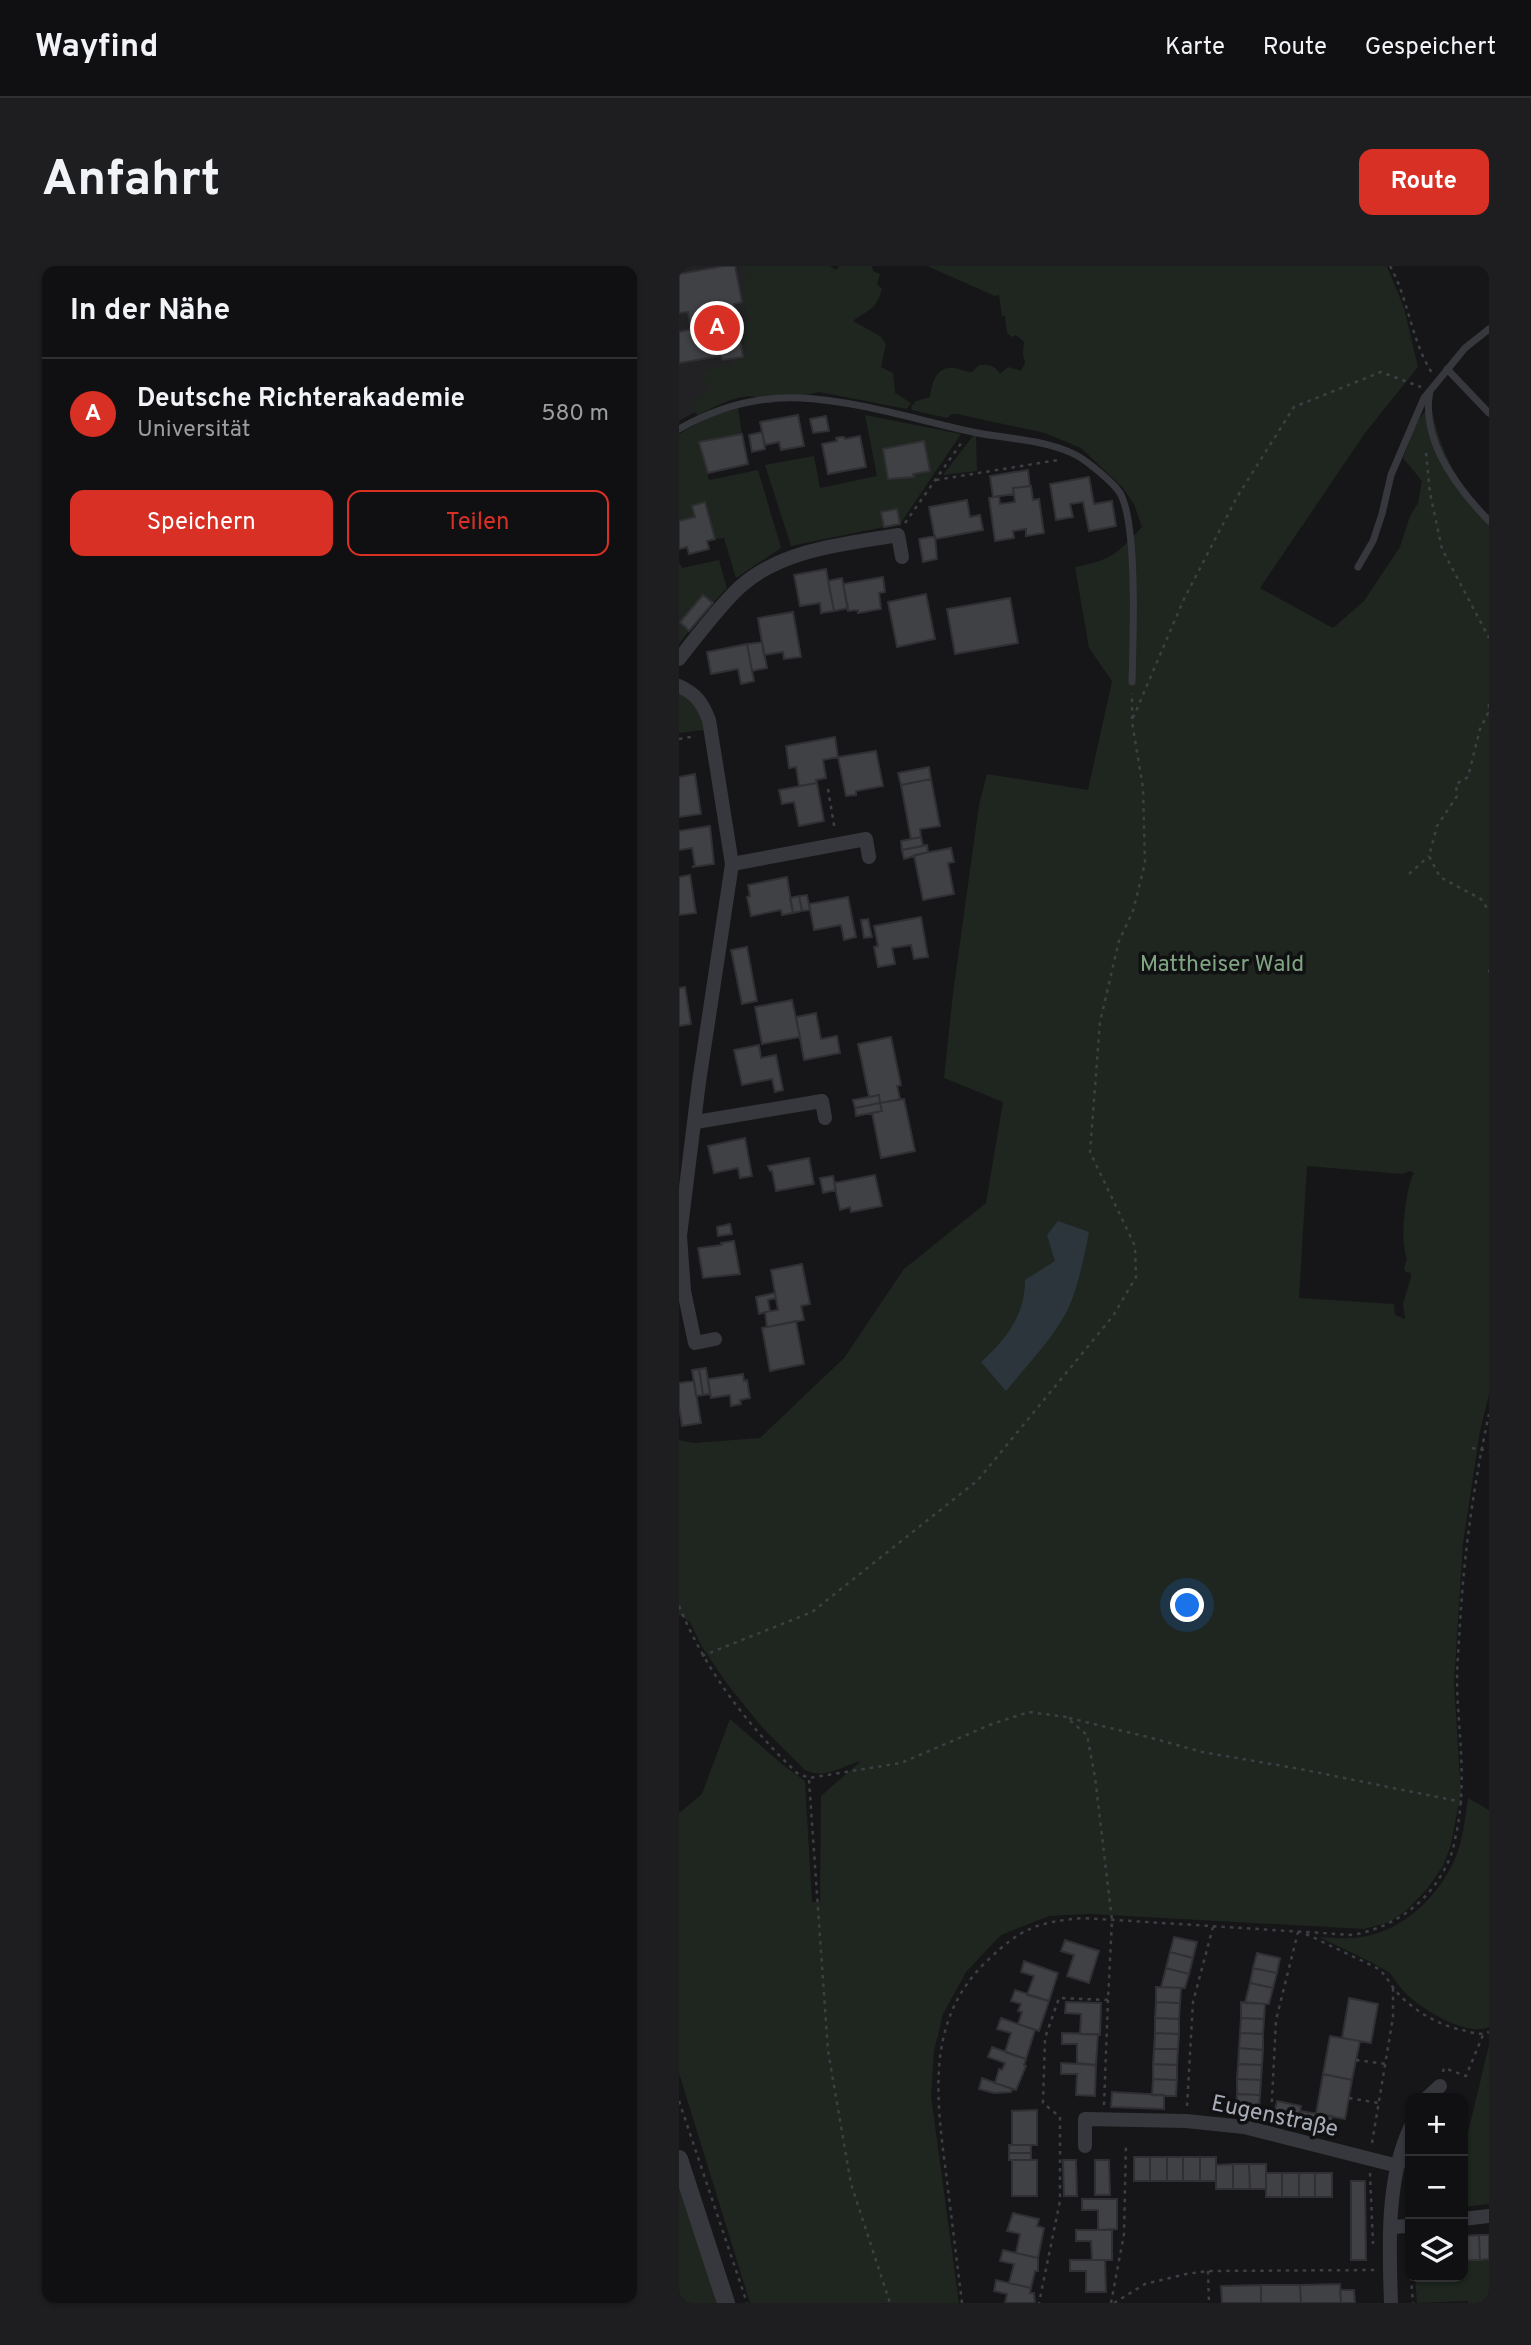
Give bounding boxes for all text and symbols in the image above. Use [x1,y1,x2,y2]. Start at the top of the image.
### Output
text: Wayfind [35,27,158,69]
text: Karte [1165,33,1225,63]
text: Route [1263,33,1327,63]
text: Gespeichert [1365,33,1496,63]
button: Route [1359,149,1489,215]
text: Anfahrt [42,151,220,213]
text: In der Nähe [70,293,230,330]
pin: A [694,302,740,354]
text: Deutsche Richterakademie [137,383,465,416]
text: A [85,400,101,429]
text: 580 m [541,400,609,429]
text: Universität [137,416,251,445]
button: Speichern [70,490,333,556]
button: Teilen [347,490,609,556]
park label: Mattheiser Wald [1140,951,1304,980]
your location [1170,1588,1204,1622]
street label: Eugenstraße [1208,2090,1341,2145]
map controls [1405,2093,1468,2282]
button: + [1405,2093,1468,2156]
button: − [1405,2156,1468,2219]
button: layers [1405,2219,1468,2282]

